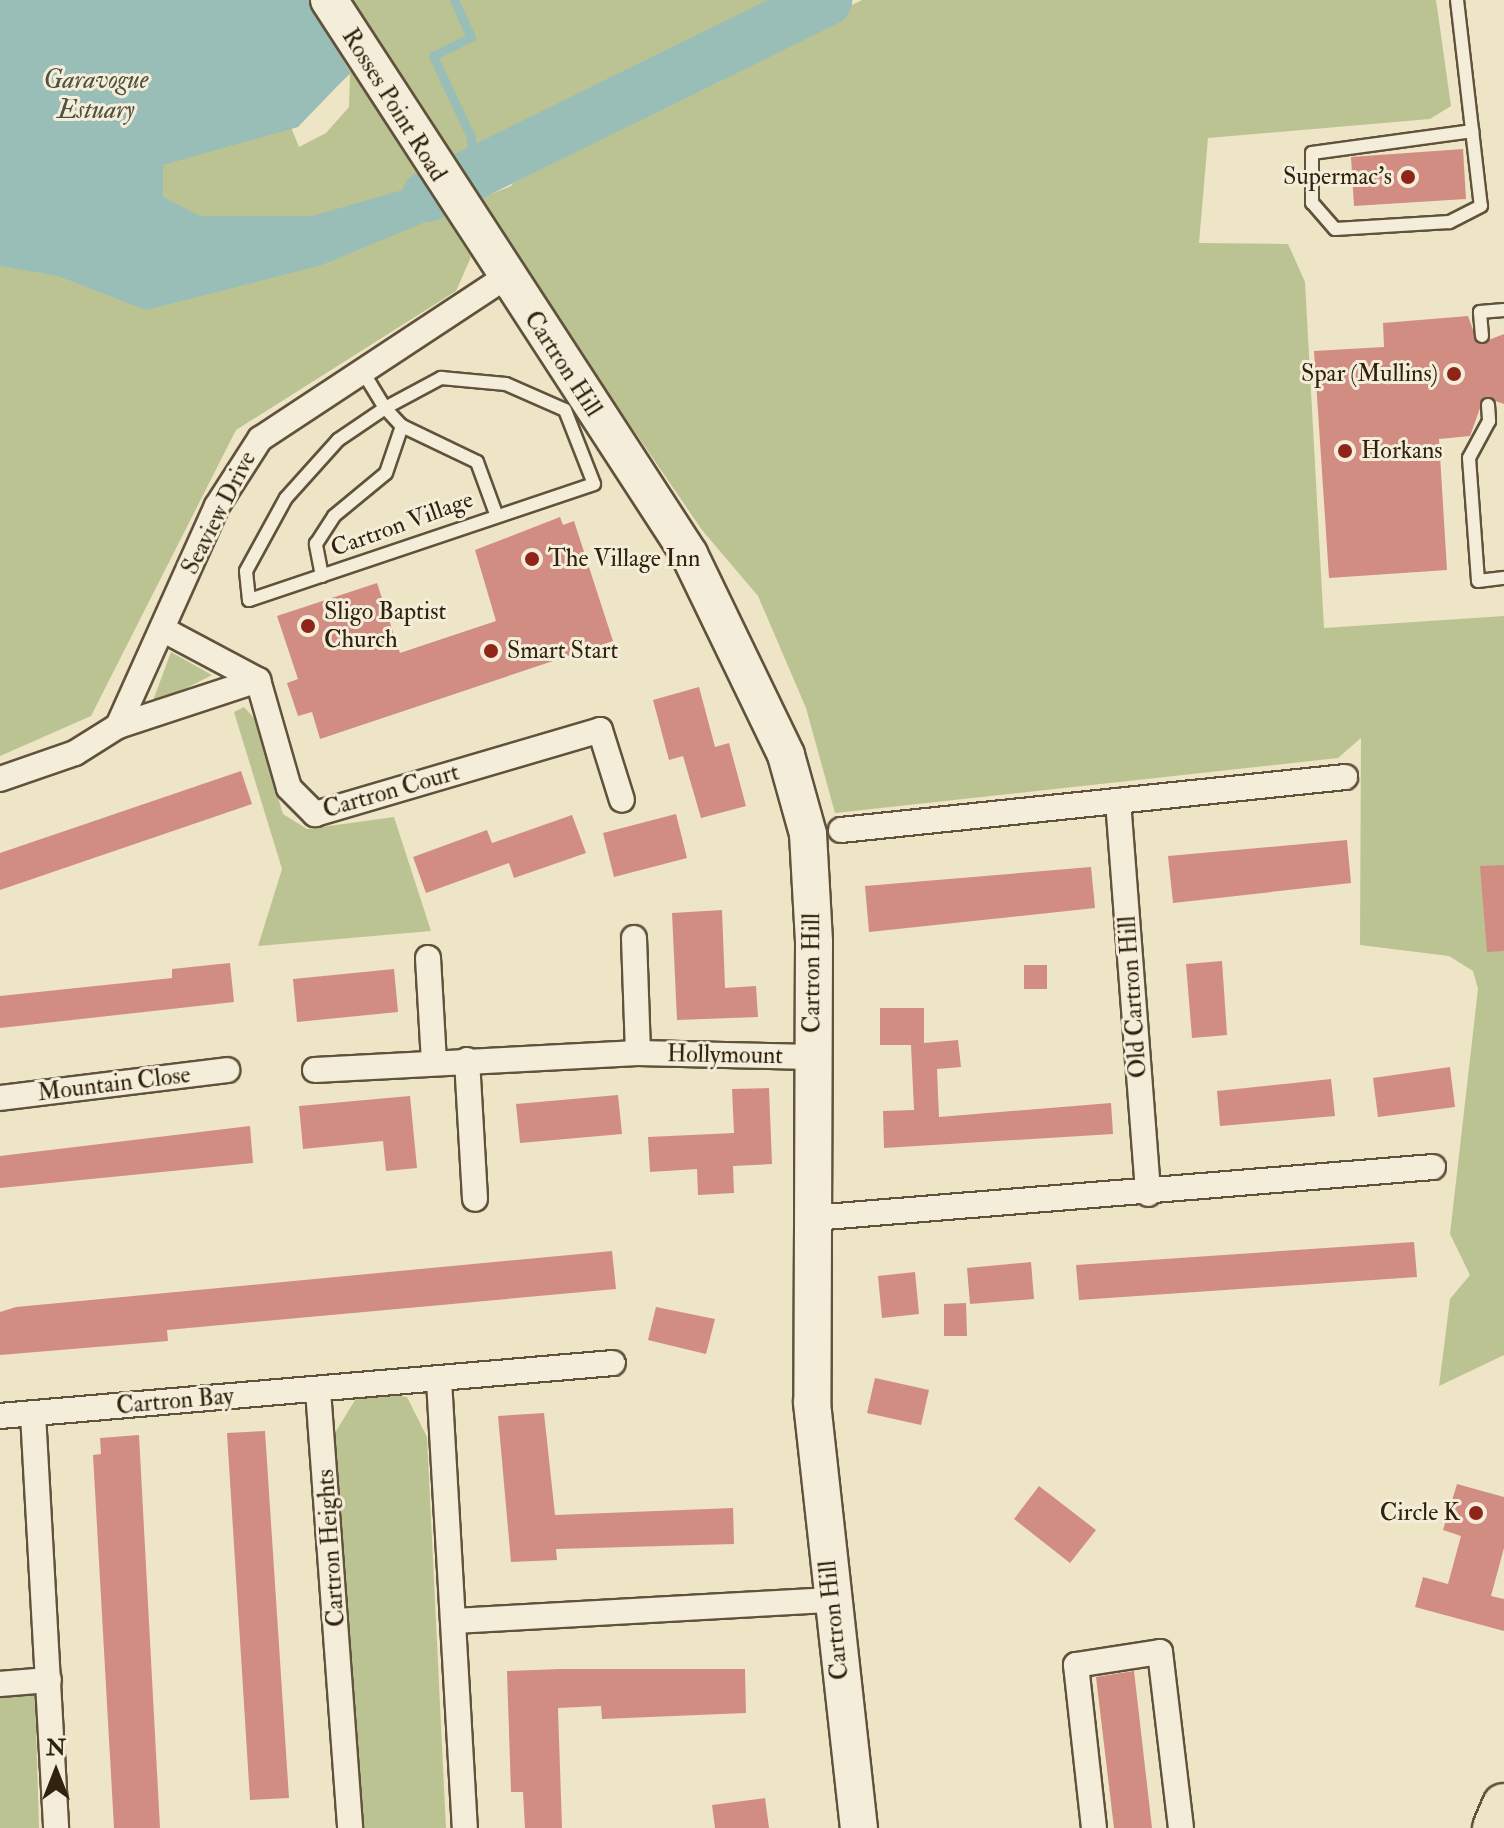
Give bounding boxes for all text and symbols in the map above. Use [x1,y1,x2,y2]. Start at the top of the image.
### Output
street label: Rosses Point Road [335,23,453,187]
water label: Garavogue Estuary [44,65,148,126]
place label: Supermac's [1283,163,1392,191]
marker: Supermac's [1399,168,1417,186]
street label: Cartron Hill [518,306,608,422]
place label: Spar (Mullins) [1301,360,1438,388]
marker: Spar (Mullins) [1445,365,1463,383]
place label: Horkans [1361,437,1443,465]
marker: Horkans [1336,442,1354,460]
street label: Seaview Drive [176,447,262,579]
street label: Cartron Village [327,485,477,563]
place label: The Village Inn [548,545,700,573]
marker: The Village Inn [523,550,541,568]
place label: Sligo Baptist Church [324,598,446,654]
marker: Sligo Baptist Church [299,617,317,635]
place label: Smart Start [507,637,618,665]
marker: Smart Start [482,642,500,660]
street label: Cartron Court [320,758,462,824]
street label: Cartron Hill [798,913,826,1033]
street label: Old Cartron Hill [1113,915,1153,1079]
street label: Hollymount [667,1040,783,1070]
street label: Mountain Close [36,1060,192,1108]
street label: Cartron Bay [115,1382,235,1420]
street label: Cartron Heights [311,1468,351,1628]
place label: Circle K [1380,1499,1460,1527]
marker: Circle K [1467,1504,1485,1522]
street label: Cartron Hill [813,1559,855,1681]
north arrow [16,1732,96,1812]
text: N [46,1734,66,1762]

